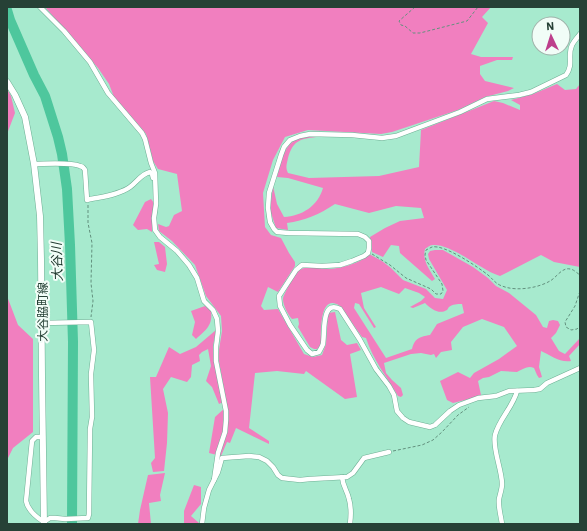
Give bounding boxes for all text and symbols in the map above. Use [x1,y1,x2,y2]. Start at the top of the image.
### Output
north arrow [531,16,571,56]
text: N [546,19,555,33]
water label: 大谷川 [48,240,66,282]
street label: 大谷脇町線 [35,282,50,342]

